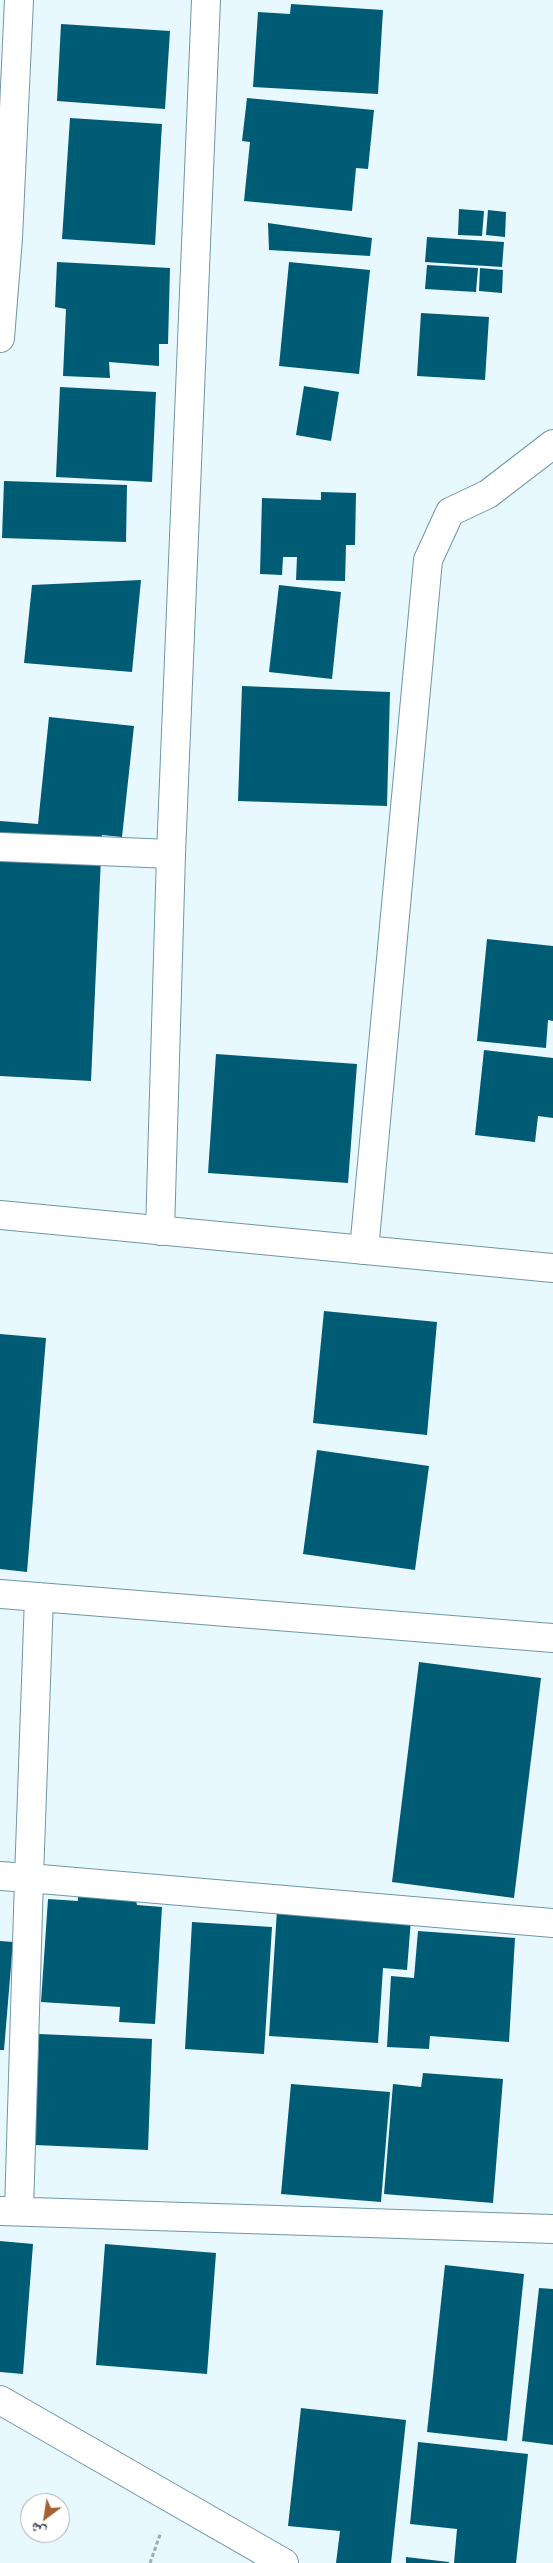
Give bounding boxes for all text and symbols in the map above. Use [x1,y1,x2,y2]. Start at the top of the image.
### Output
north arrow [20,2493,70,2543]
text: ش [27,2518,49,2542]

